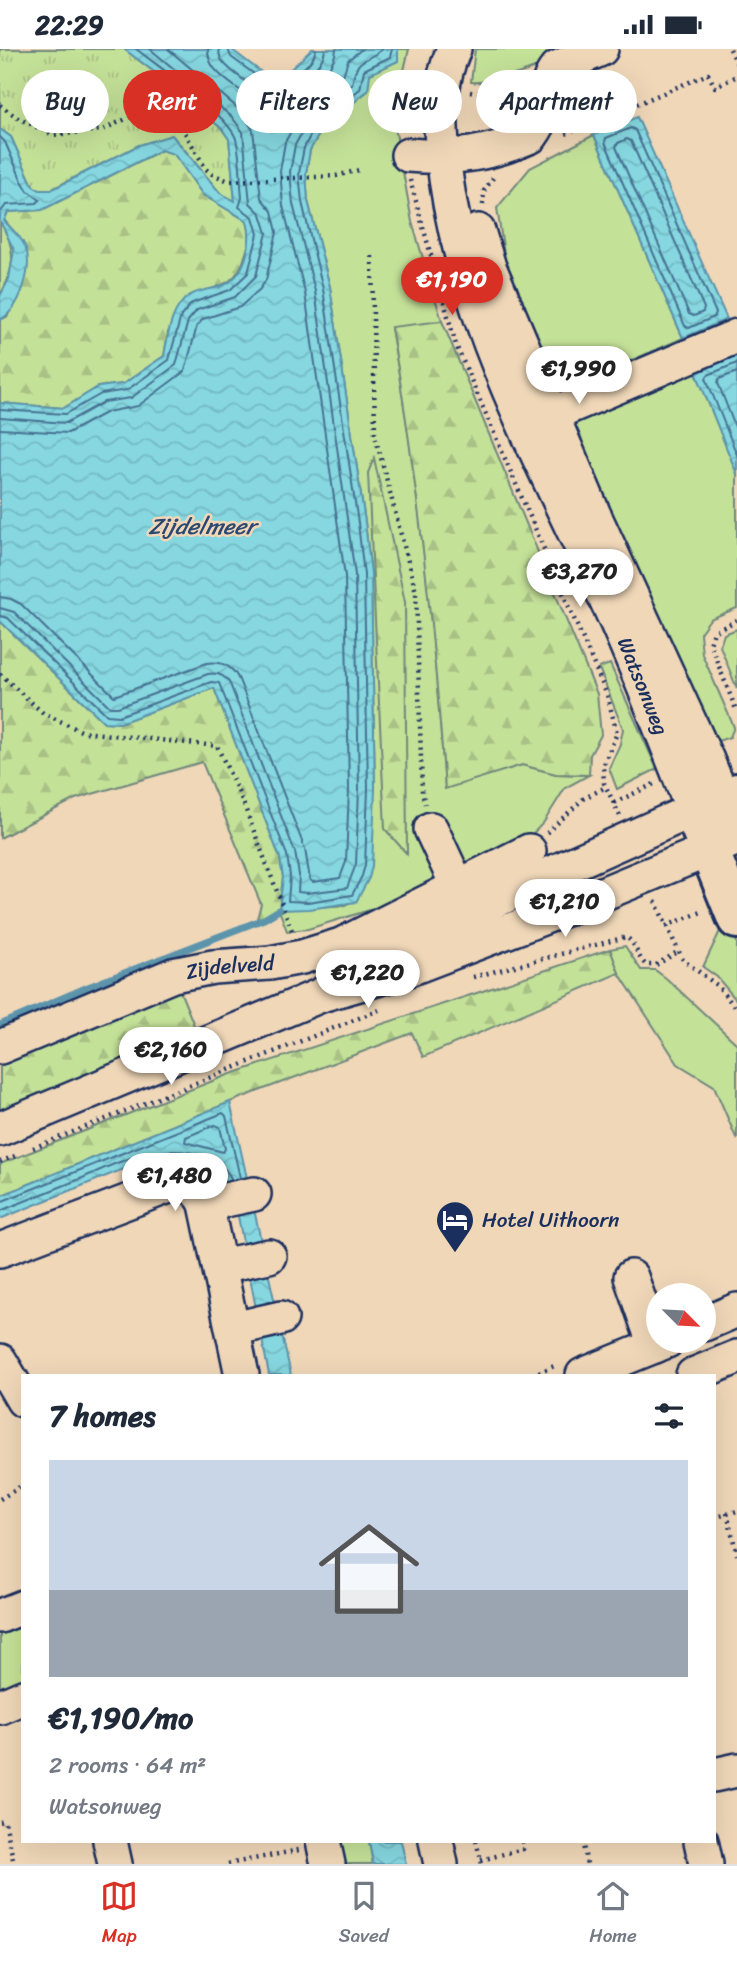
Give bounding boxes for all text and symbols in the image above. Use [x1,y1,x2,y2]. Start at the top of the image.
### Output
text: 22:29 [35,2,104,48]
chip: Buy [21,70,109,133]
chip: Rent [123,70,222,133]
chip: Filters [236,70,354,133]
chip: New [368,70,462,133]
chip: Apartment [476,70,637,133]
pin: €1,190 [395,257,509,317]
text: €1,190 [417,259,487,300]
pin: €1,990 [522,347,636,406]
text: €1,990 [542,348,616,389]
water label: Zijdelmeer [149,506,260,547]
pin: €3,270 [523,549,637,609]
text: €3,270 [542,551,618,592]
street label: Watsonweg [606,631,680,741]
pin: €1,210 [508,879,622,939]
text: €1,210 [531,881,600,922]
street label: Zijdelveld [182,944,277,991]
pin: €1,220 [311,951,425,1010]
text: €1,220 [332,952,404,993]
pin: €2,160 [114,1027,228,1087]
text: €2,160 [135,1029,207,1070]
pin: €1,480 [118,1153,232,1213]
text: €1,480 [138,1155,212,1196]
hotel icon: Hotel Uithoorn [434,1199,476,1254]
place label: Hotel Uithoorn [482,1201,619,1239]
north arrow [646,1283,716,1353]
map controls [646,1283,716,1353]
text: 7 homes [49,1389,156,1443]
icon: filters [650,1397,688,1435]
icon: home [306,1506,432,1632]
text: €1,190/mo [49,1691,193,1745]
text: 2 rooms · 64 m² [49,1745,206,1786]
text: Watsonweg [49,1786,162,1827]
tab: Map [100,1877,138,1952]
tab: Saved [339,1877,389,1952]
tab: Home [589,1877,637,1952]

